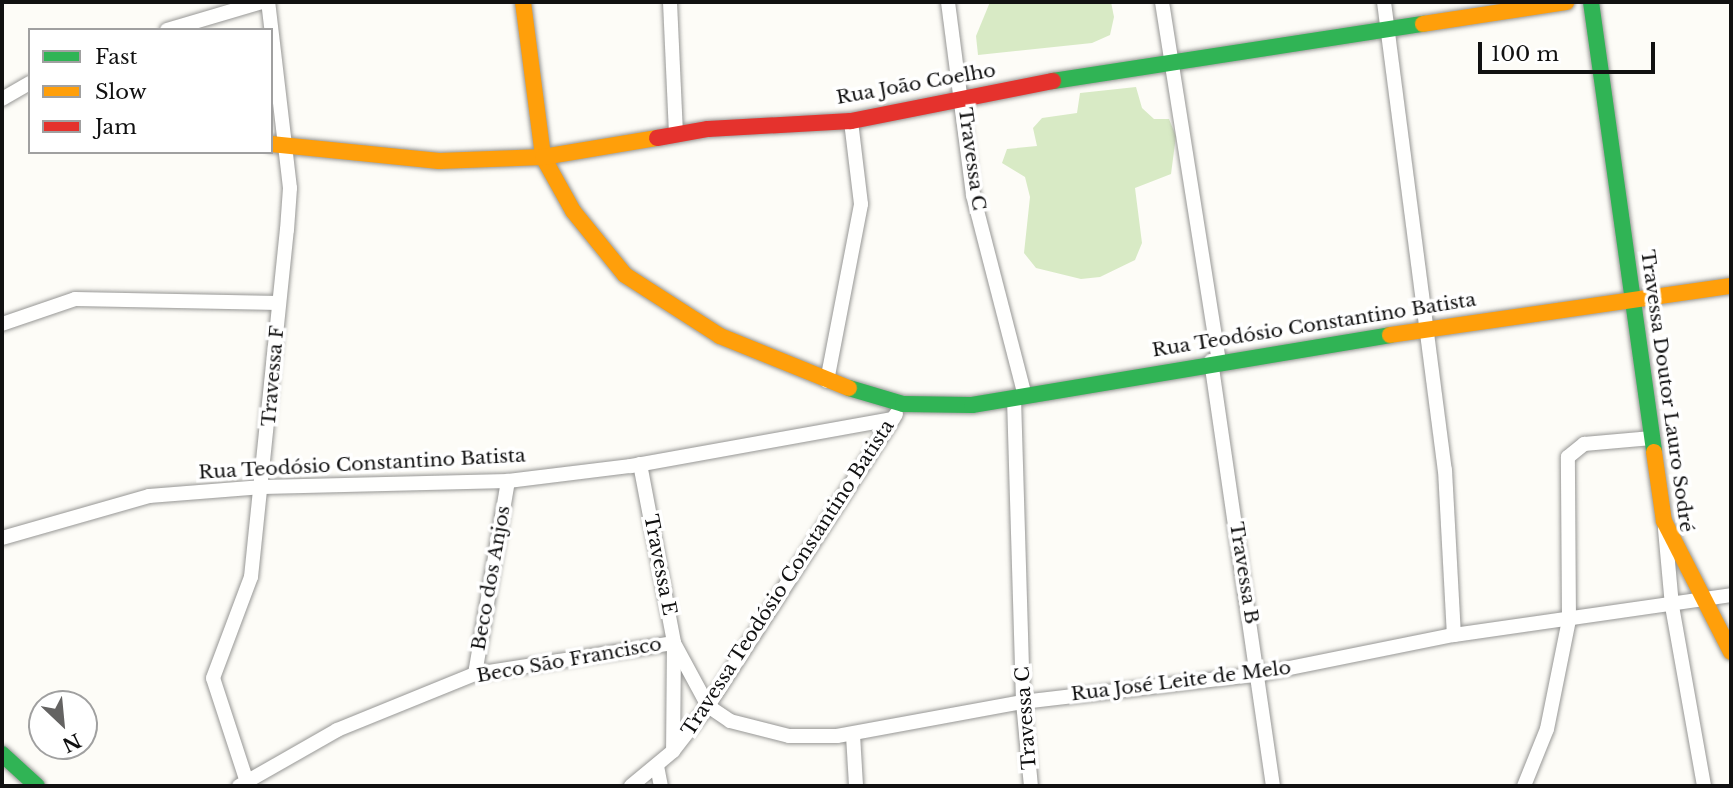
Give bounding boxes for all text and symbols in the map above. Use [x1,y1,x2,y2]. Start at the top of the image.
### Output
legend [28,28,273,154]
scale bar [1481,28,1658,72]
text: 100 m [1491,41,1559,67]
text: Fast [95,44,137,70]
street label: Rua João Coelho [834,59,998,109]
text: Slow [95,79,147,105]
street label: Travessa C [953,106,991,212]
text: Jam [95,114,137,140]
street label: Travessa Doutor Lauro Sodré [1636,248,1698,534]
street label: Rua Teodósio Constantino Batista [1150,288,1478,362]
street label: Travessa F [257,325,289,427]
street label: Travessa Teodósio Constantino Batista [677,415,899,741]
street label: Rua Teodósio Constantino Batista [197,444,527,484]
street label: Beco dos Anjos [467,503,515,653]
street label: Travessa E [639,513,681,617]
street label: Travessa B [1225,520,1263,626]
street label: Beco São Francisco [475,633,663,687]
street label: Rua José Leite de Melo [1070,656,1292,706]
street label: Travessa C [1011,666,1041,770]
north arrow [28,690,98,760]
text: N [58,728,85,757]

